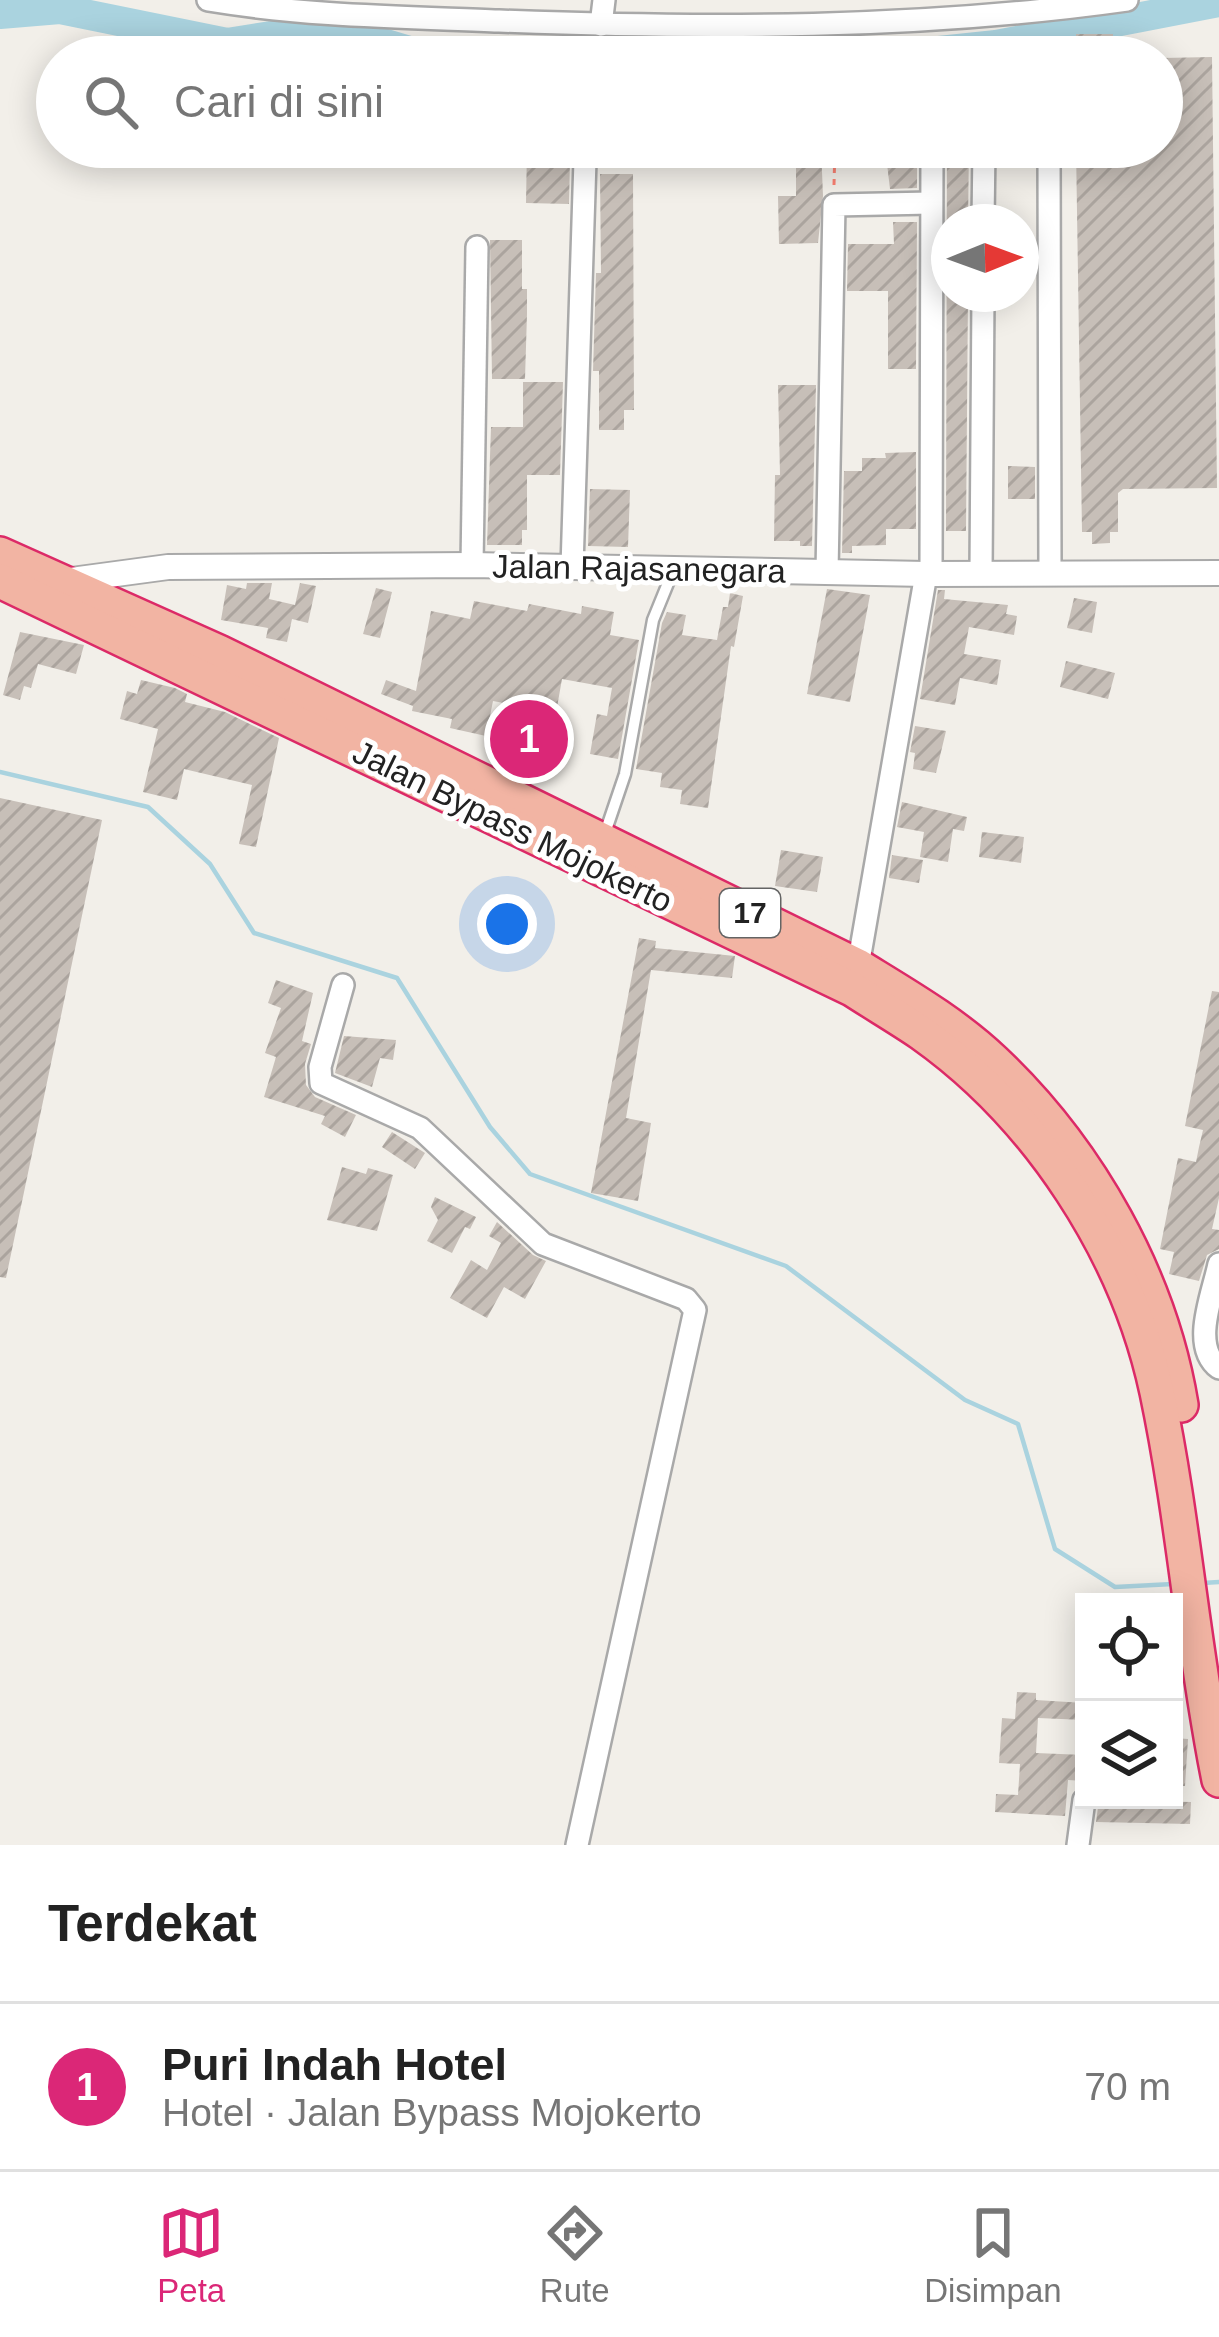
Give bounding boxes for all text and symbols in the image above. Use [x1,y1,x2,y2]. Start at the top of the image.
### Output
search box [36,36,1183,168]
icon: search [78,69,144,135]
text: Cari di sini [174,76,384,127]
north arrow [931,204,1039,312]
street label: Jalan Rajasanegara [492,547,787,590]
pin: 1 [490,694,568,784]
street label: Jalan Bypass Mojokerto [347,733,678,920]
road number: 17 [720,889,780,937]
your location [477,894,537,954]
map controls [1075,1593,1183,1809]
button: locate [1075,1593,1183,1701]
button: layers [1075,1701,1183,1809]
text: Terdekat [48,1895,257,1952]
text: Puri Indah Hotel [162,2039,507,2090]
text: 1 [76,2065,98,2108]
text: 70 m [1084,2065,1171,2108]
text: Hotel · Jalan Bypass Mojokerto [162,2091,702,2134]
tab: Peta [157,2200,225,2310]
tab: Rute [540,2200,610,2310]
tab: Disimpan [924,2200,1062,2310]

